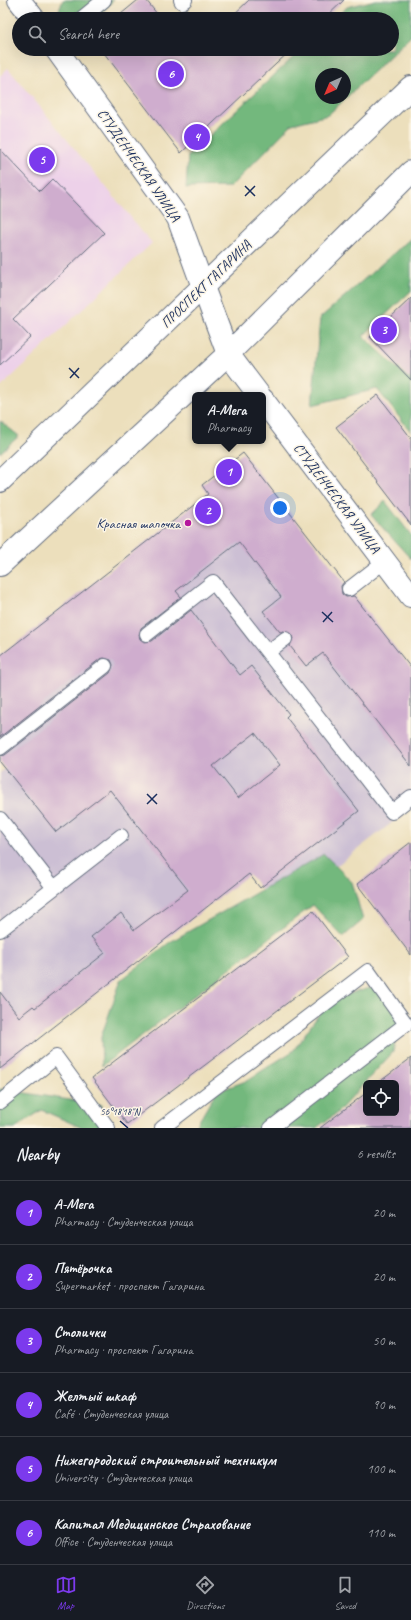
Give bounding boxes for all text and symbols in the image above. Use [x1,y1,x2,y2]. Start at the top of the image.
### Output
search box [12,12,399,56]
icon: search [26,23,48,45]
text: Search here [58,25,119,44]
pin: 6 [158,59,184,89]
north arrow [315,68,351,104]
street label: СТУДЕНЧЕСКАЯ УЛИЦА [94,106,185,225]
pin: 4 [184,122,210,152]
pin: 5 [29,145,55,175]
street label: ПРОСПЕКТ ГАГАРИНА [157,236,255,331]
pin: 3 [371,315,397,345]
popup [192,392,266,444]
text: А-Мега [207,401,247,420]
text: Pharmacy [207,420,251,436]
street label: СТУДЕНЧЕСКАЯ УЛИЦА [290,440,384,557]
pin: 1 [216,457,242,487]
pin: 2 [195,496,221,526]
your location [270,498,290,518]
place label: Красная шапочка [96,515,181,532]
marker: Красная шапочка [183,518,193,528]
map controls [363,1080,399,1116]
button: locate [363,1080,399,1116]
text: 56°18'18"N [100,1105,142,1118]
text: Nearby [16,1144,59,1165]
text: 6 results [357,1146,395,1162]
text: А-Мега [54,1195,94,1214]
text: 1 [26,1205,32,1221]
text: 20 m [373,1205,395,1221]
text: Pharmacy · Студенческая улица [54,1214,193,1230]
text: Пятёрочка [54,1259,111,1278]
text: 2 [26,1269,32,1285]
text: 20 m [373,1269,395,1285]
text: Supermarket · проспект Гагарина [54,1278,204,1294]
text: Столички [54,1323,105,1342]
text: 3 [26,1333,32,1349]
text: 50 m [373,1333,395,1349]
text: Pharmacy · проспект Гагарина [54,1342,193,1358]
text: Желтый шкаф [54,1387,136,1406]
text: 4 [26,1397,32,1413]
text: 90 m [373,1397,395,1413]
text: Café · Студенческая улица [54,1406,168,1422]
text: Нижегородский строительный техникум [54,1451,276,1470]
text: 5 [26,1461,32,1477]
text: 100 m [367,1461,395,1477]
text: University · Студенческая улица [54,1470,192,1486]
text: Капитал Медицинское Страхование [54,1515,250,1534]
text: 6 [26,1525,32,1541]
text: 110 m [367,1525,395,1541]
text: Office · Студенческая улица [54,1534,172,1550]
tab: Map [55,1574,77,1612]
tab: Directions [186,1574,225,1612]
tab: Saved [334,1574,356,1612]

